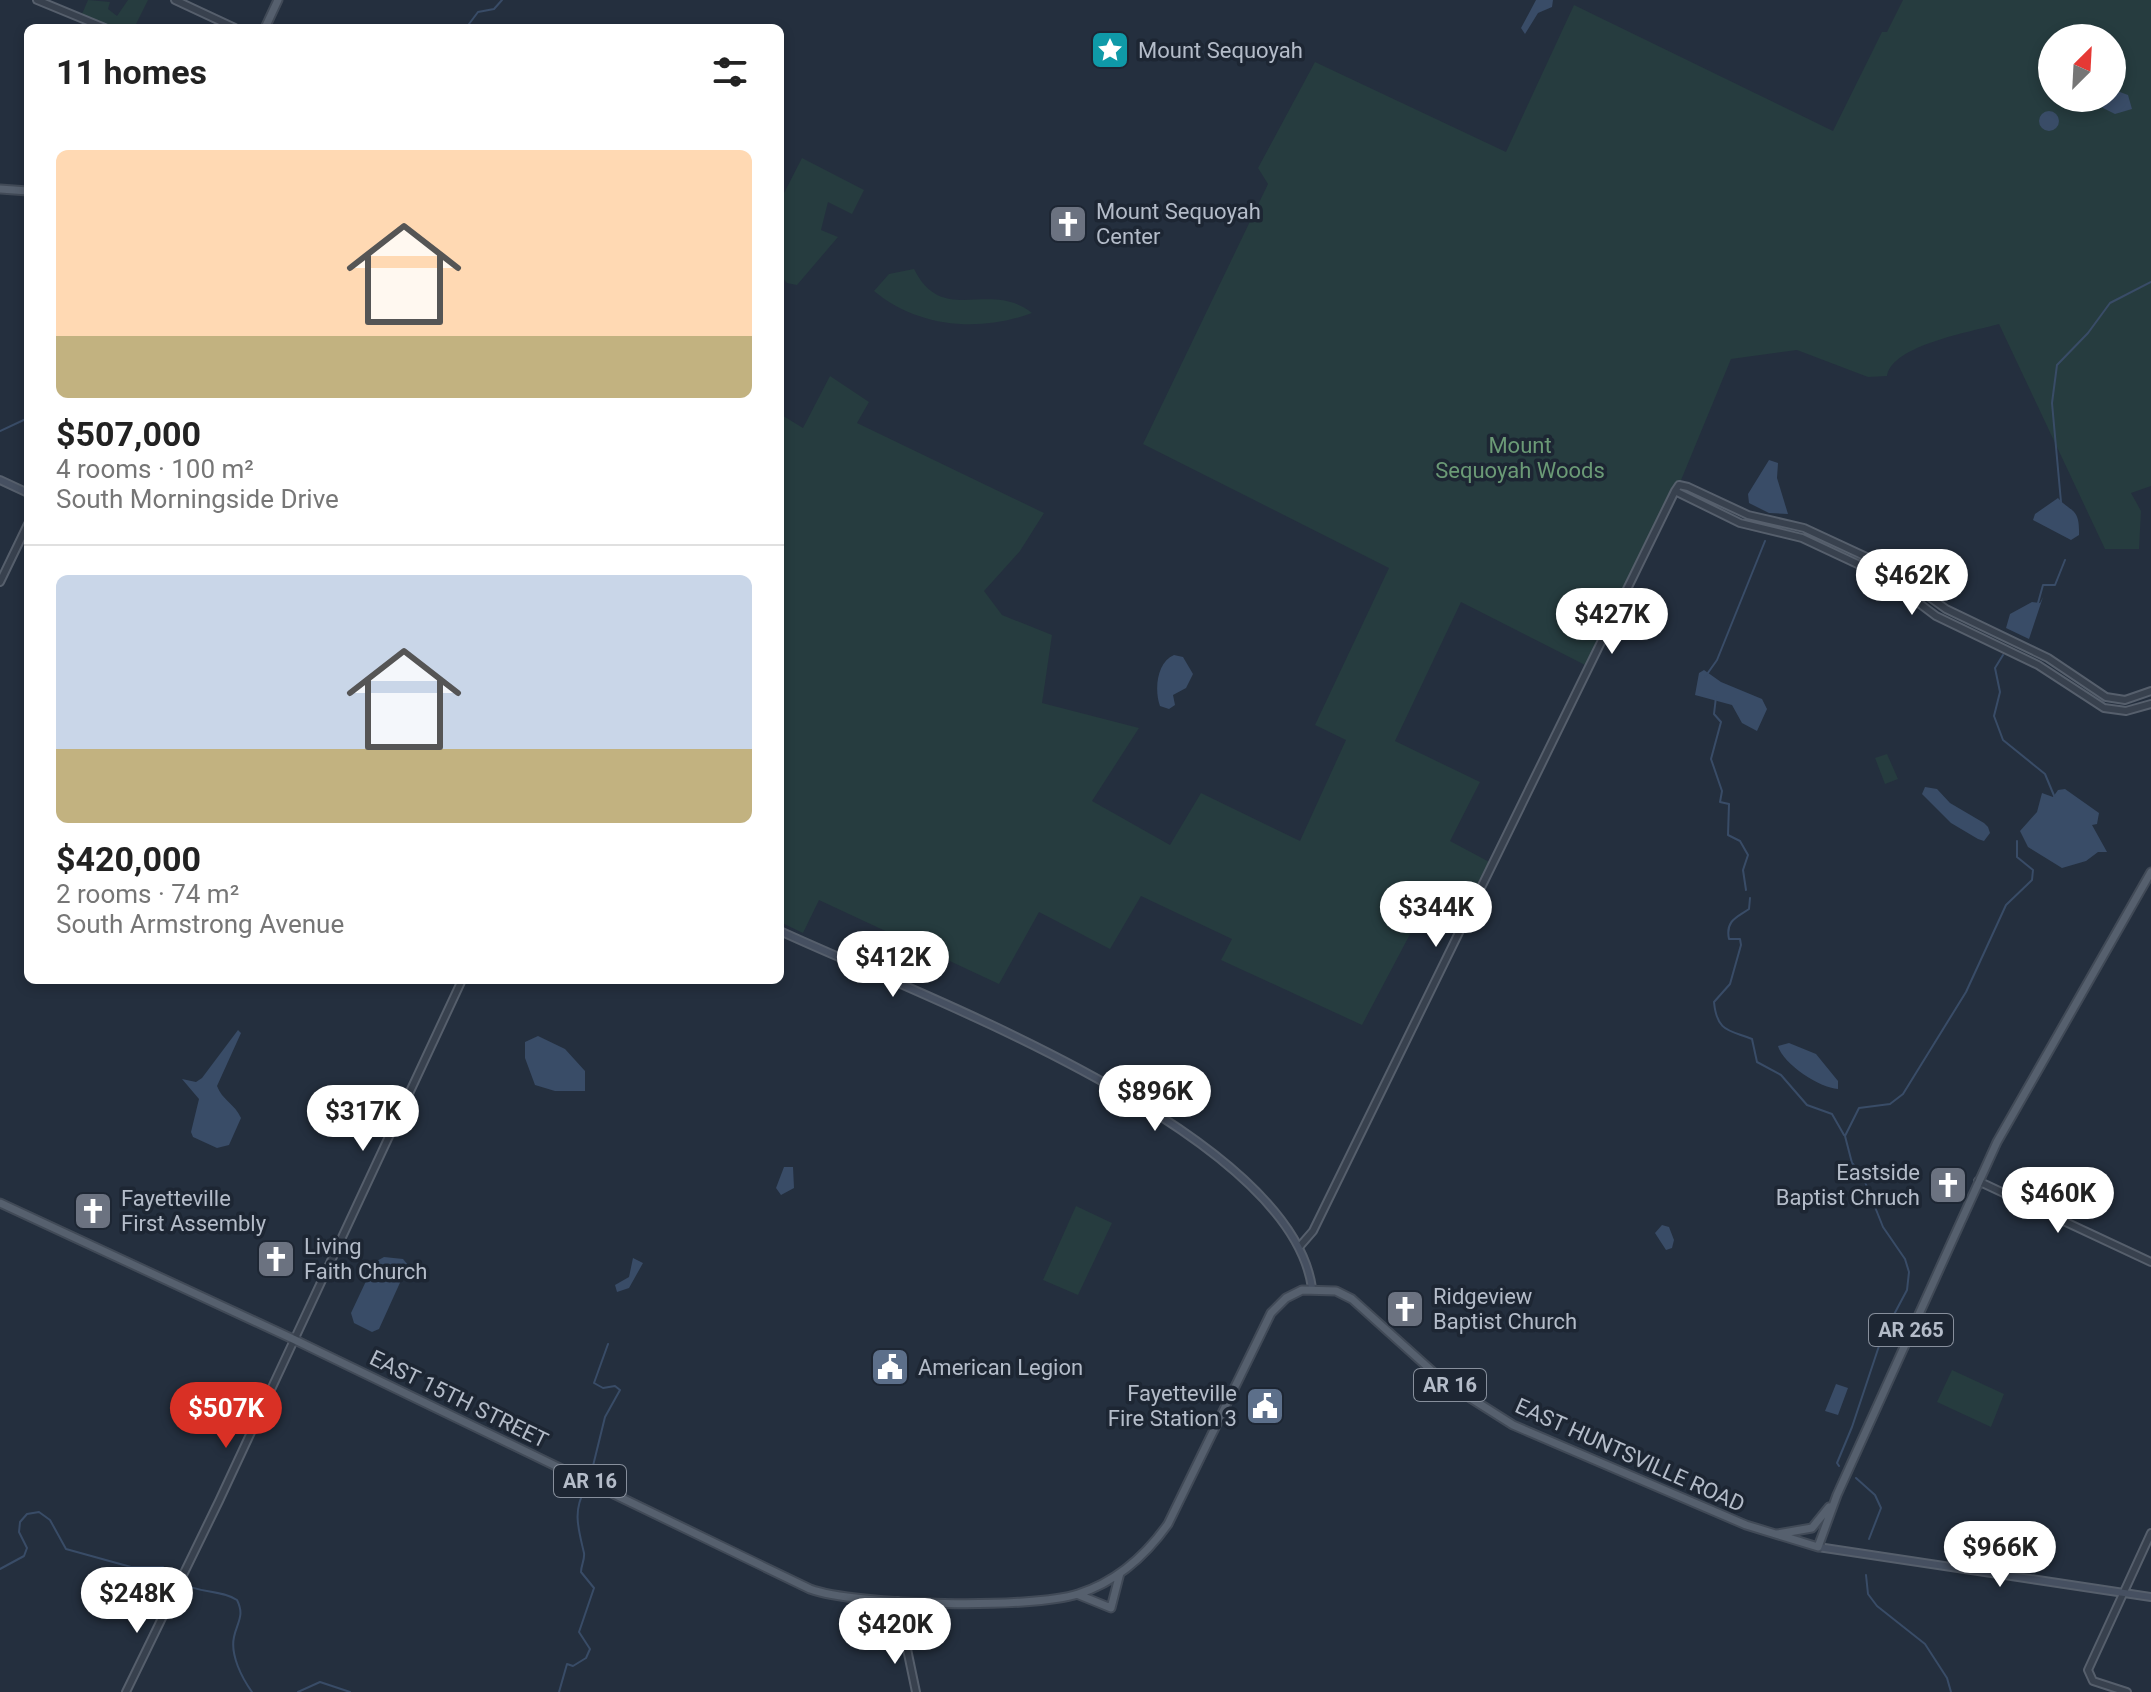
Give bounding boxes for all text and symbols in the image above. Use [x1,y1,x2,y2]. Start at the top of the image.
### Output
north arrow [2038,24,2126,112]
map controls [2038,24,2126,112]
place icon: Mount Sequoyah [1089,29,1131,71]
place label: Mount Sequoyah [1138,38,1303,63]
icon: filters [708,50,752,94]
text: 11 homes [56,52,207,92]
place label: Mount Sequoyah Center [1096,199,1261,249]
icon: home [332,202,476,346]
church icon: Mount Sequoyah Center [1047,203,1089,245]
text: $507,000 [56,414,201,454]
park label: Mount Sequoyah Woods [1435,433,1605,483]
text: 4 rooms · 100 m² [56,454,254,484]
text: South Morningside Drive [56,484,339,514]
pin: $462K [1856,549,1968,617]
text: $462K [1874,560,1950,590]
pin: $427K [1556,588,1668,656]
text: $427K [1574,599,1650,629]
icon: home [332,627,476,771]
text: $420,000 [56,839,201,879]
text: 2 rooms · 74 m² [56,879,239,909]
pin: $344K [1380,881,1492,949]
text: $344K [1398,892,1474,922]
text: South Armstrong Avenue [56,909,344,939]
pin: $412K [837,931,949,999]
text: $412K [855,942,931,972]
pin: $896K [1099,1065,1211,1133]
text: $896K [1117,1076,1193,1106]
pin: $317K [307,1085,419,1153]
text: $317K [325,1096,401,1126]
place label: Eastside Baptist Chruch [1776,1160,1920,1210]
church icon: Eastside Baptist Chruch [1927,1164,1969,1206]
pin: $460K [2002,1167,2114,1235]
text: $460K [2020,1178,2096,1208]
place label: Fayetteville First Assembly [121,1186,267,1236]
church icon: Fayetteville First Assembly [72,1190,114,1232]
place label: Living Faith Church [304,1234,427,1284]
church icon: Living Faith Church [255,1238,297,1280]
place label: Ridgeview Baptist Church [1433,1284,1577,1334]
church icon: Ridgeview Baptist Church [1384,1288,1426,1330]
road number: AR 265 [1869,1314,1953,1346]
street label: EAST 15TH STREET [366,1345,552,1453]
public building icon: American Legion [869,1346,911,1388]
place label: American Legion [918,1355,1083,1380]
road number: AR 16 [1414,1369,1486,1401]
place label: Fayetteville Fire Station 3 [1108,1381,1237,1431]
pin: $507K [170,1382,282,1450]
public building icon: Fayetteville Fire Station 3 [1244,1385,1286,1427]
text: $507K [188,1393,264,1423]
street label: EAST HUNTSVILLE ROAD [1511,1393,1749,1517]
road number: AR 16 [554,1465,626,1497]
pin: $966K [1944,1521,2056,1589]
text: $966K [1962,1532,2038,1562]
pin: $248K [81,1567,193,1635]
text: $248K [99,1578,175,1608]
pin: $420K [839,1598,951,1666]
text: $420K [857,1609,933,1639]

